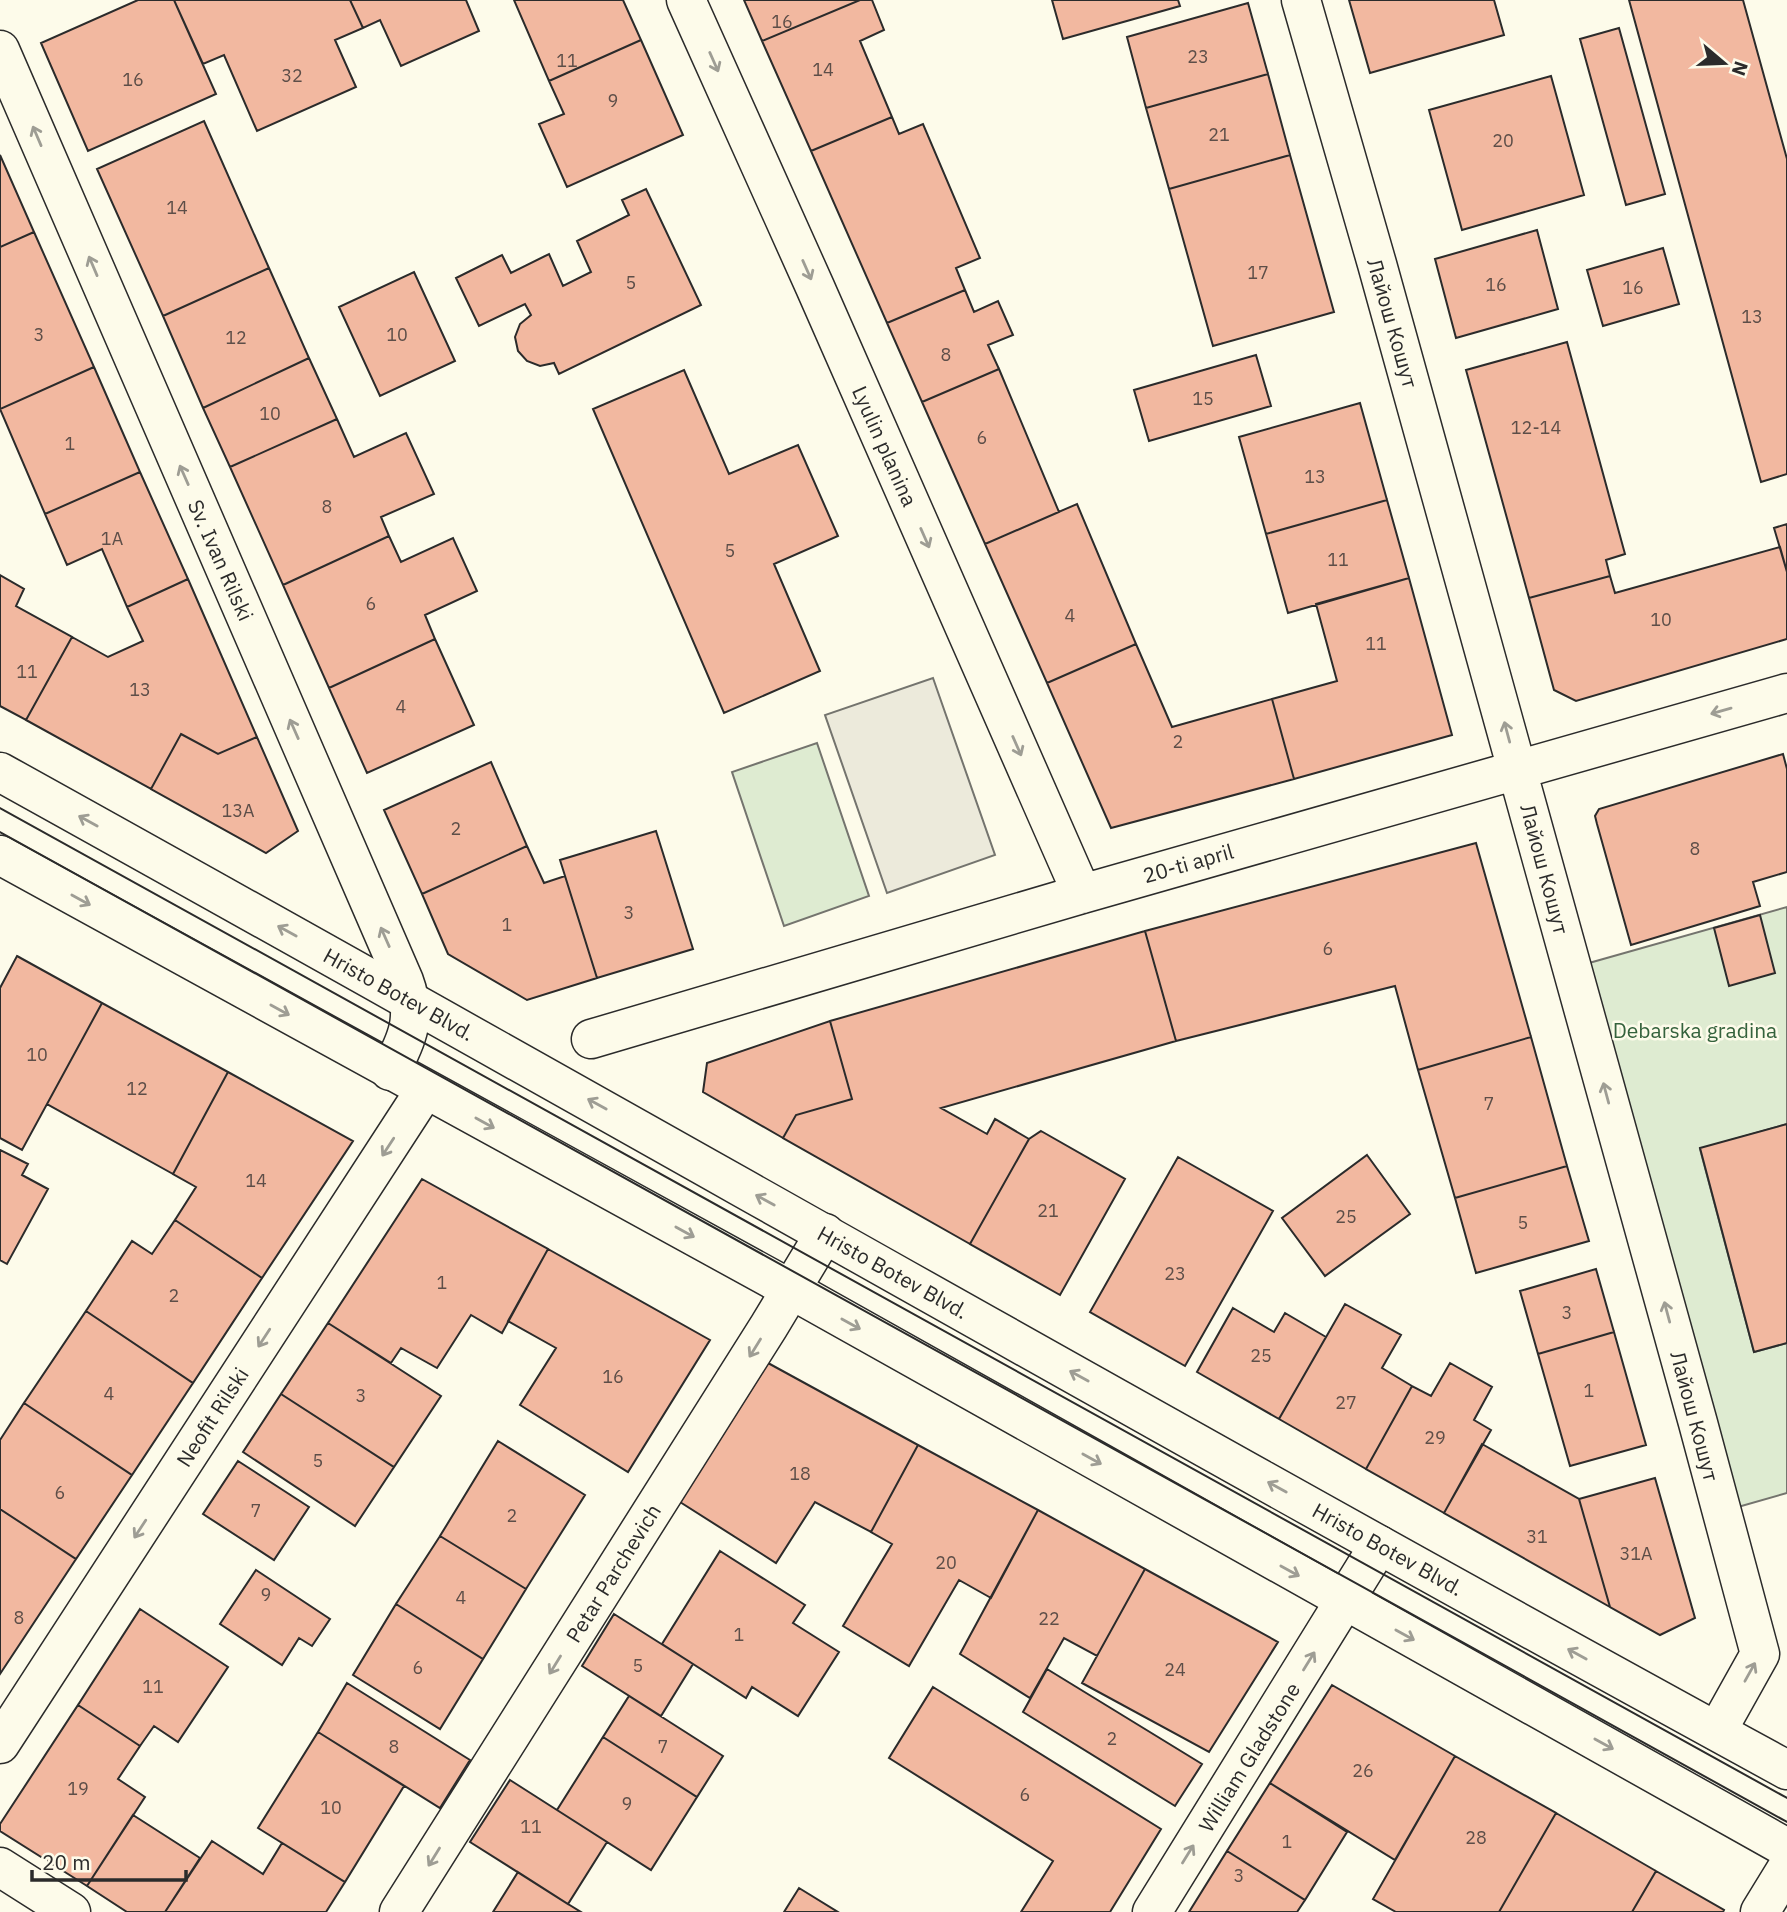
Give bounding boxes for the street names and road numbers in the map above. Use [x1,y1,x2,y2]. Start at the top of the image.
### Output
street label: Лайош Кошут [1361,255,1425,391]
street label: Lyulin planina [846,381,924,511]
street label: Sv. Ivan Rilski [182,495,260,625]
street label: Лайош Кошут [1514,801,1576,937]
street label: 20-ti april [1139,837,1237,889]
street label: Hristo Botev Blvd. [318,941,480,1047]
street label: Hristo Botev Blvd. [812,1219,974,1325]
street label: Лайош Кошут [1664,1348,1726,1484]
street label: Neofit Rilski [169,1362,255,1472]
street label: Hristo Botev Blvd. [1307,1496,1469,1602]
street label: Petar Parchevich [559,1498,667,1648]
street label: William Gladstone [1192,1677,1306,1837]

